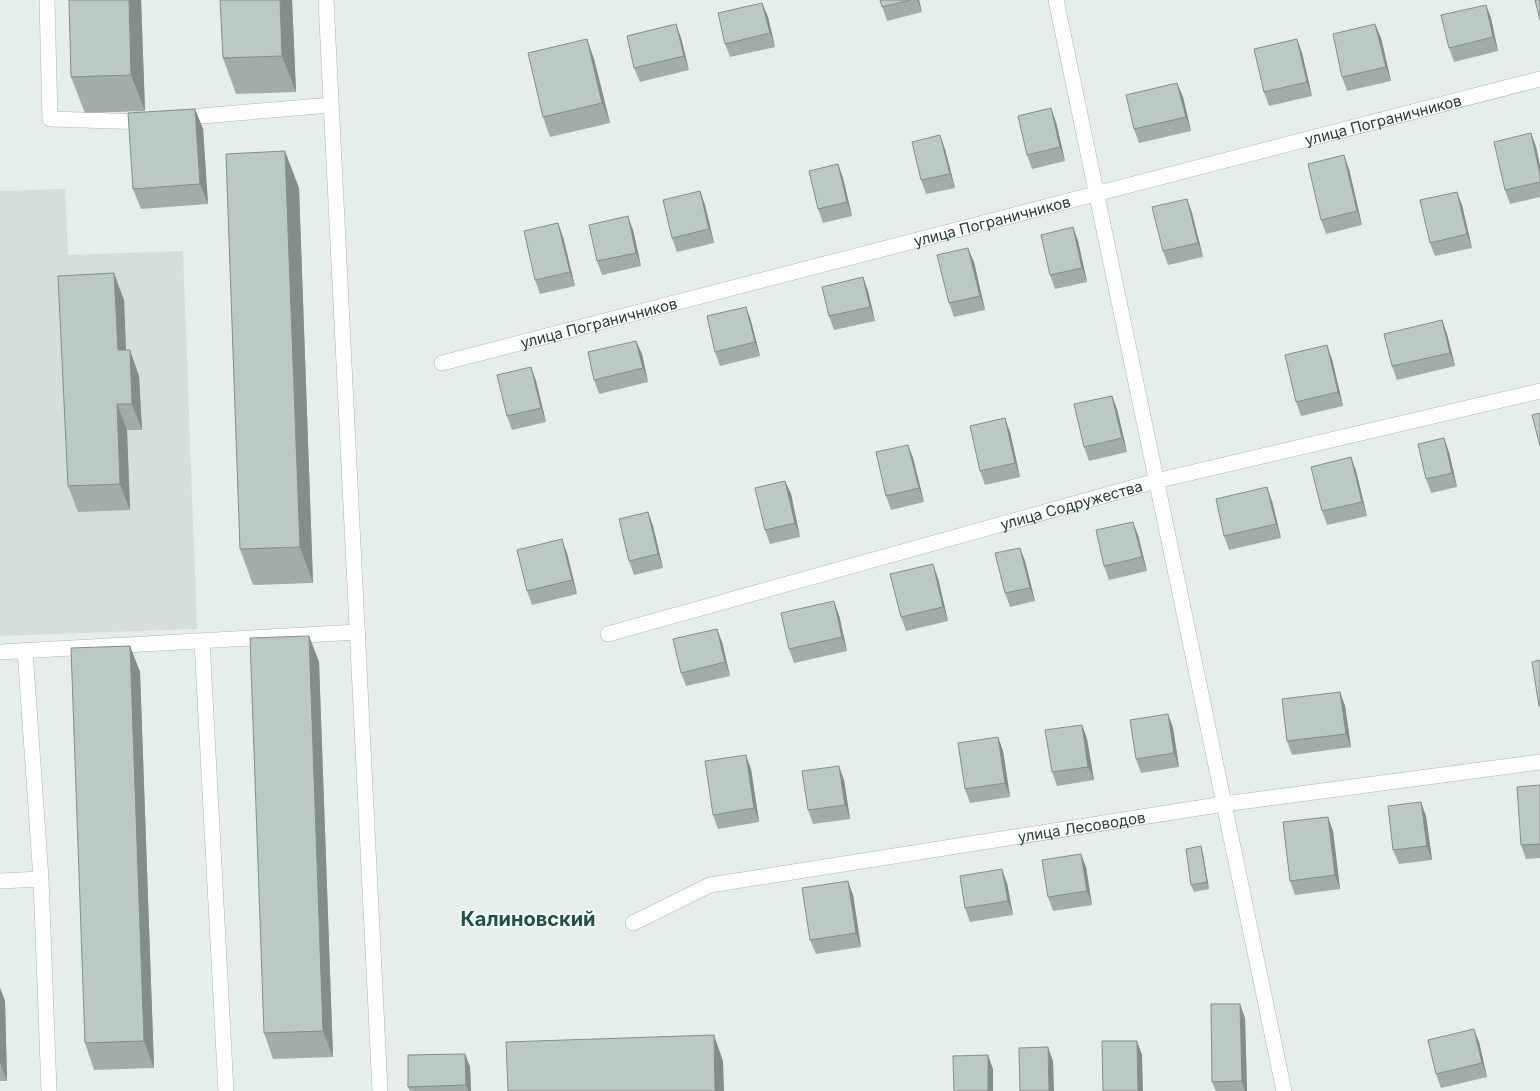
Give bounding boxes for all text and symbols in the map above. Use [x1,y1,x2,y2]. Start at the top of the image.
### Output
street label: улица Пограничников [1303,90,1463,149]
street label: улица Пограничников [912,191,1072,250]
street label: улица Пограничников [518,293,679,352]
street label: улица Содружества [998,476,1145,534]
street label: улица Лесоводов [1016,807,1147,846]
district label: Калиновский [460,907,596,931]

